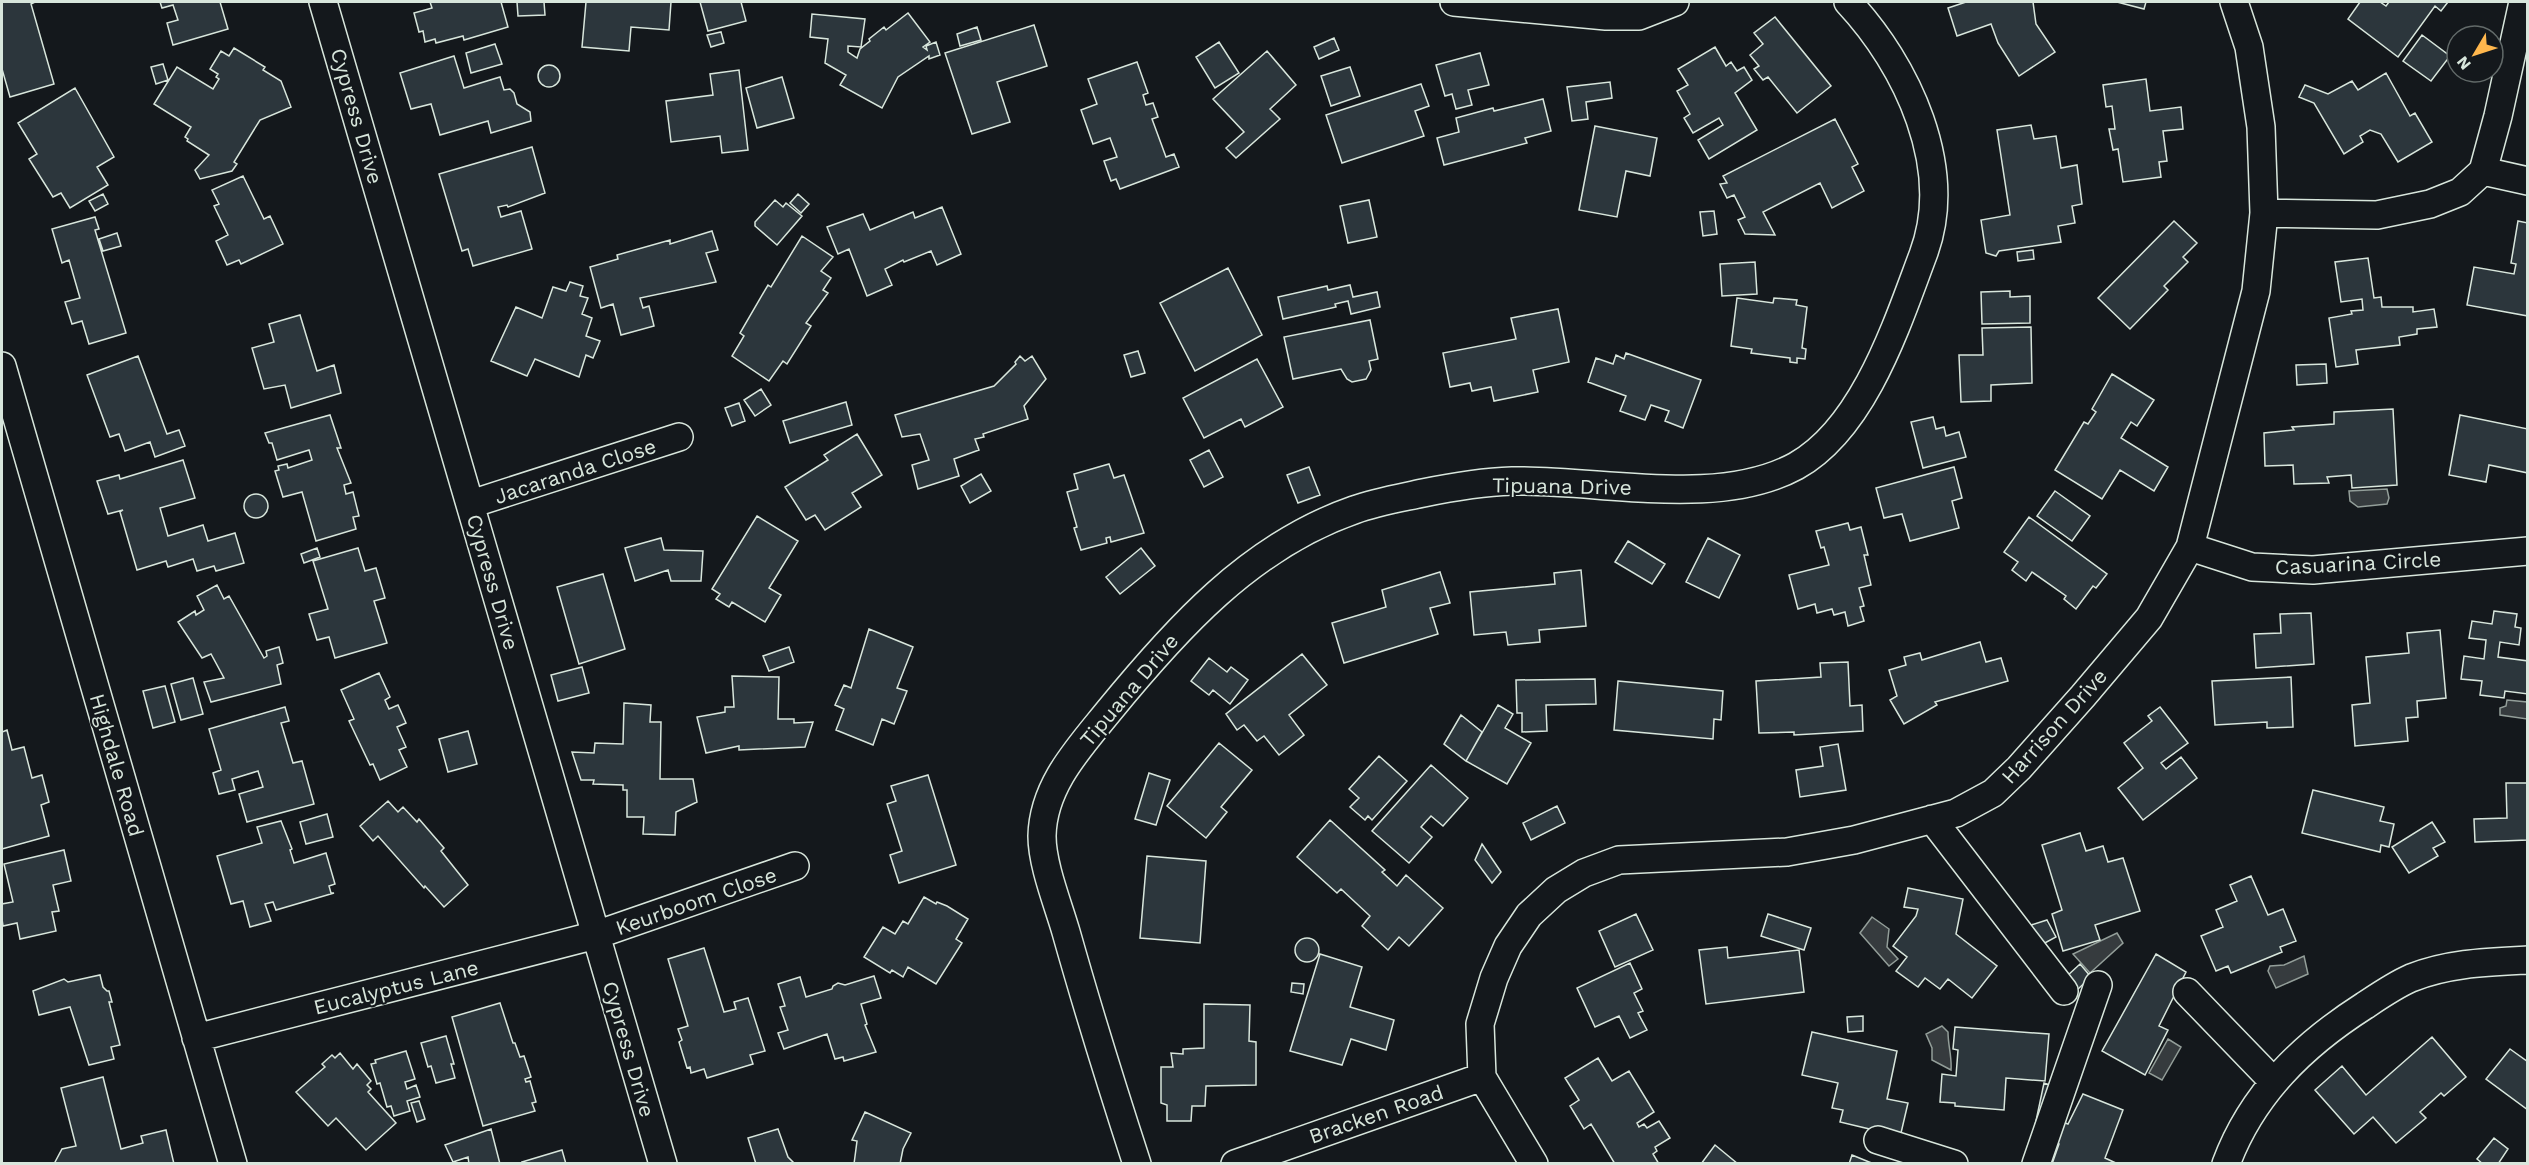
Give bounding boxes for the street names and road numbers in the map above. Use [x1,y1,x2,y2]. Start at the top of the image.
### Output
street label: Cypress Drive [326,45,388,187]
street label: Jacaranda Close [491,433,659,509]
street label: Tipuana Drive [1492,472,1632,500]
street label: Cypress Drive [462,511,524,653]
street label: Casuarina Circle [2274,546,2442,580]
street label: Tipuana Drive [1075,628,1183,752]
street label: Harrison Drive [1996,663,2112,789]
street label: Highdale Road [85,691,149,839]
street label: Keurboom Close [612,862,780,940]
street label: Eucalyptus Lane [311,954,481,1020]
street label: Cypress Drive [598,978,660,1120]
street label: Bracken Road [1305,1079,1447,1149]

